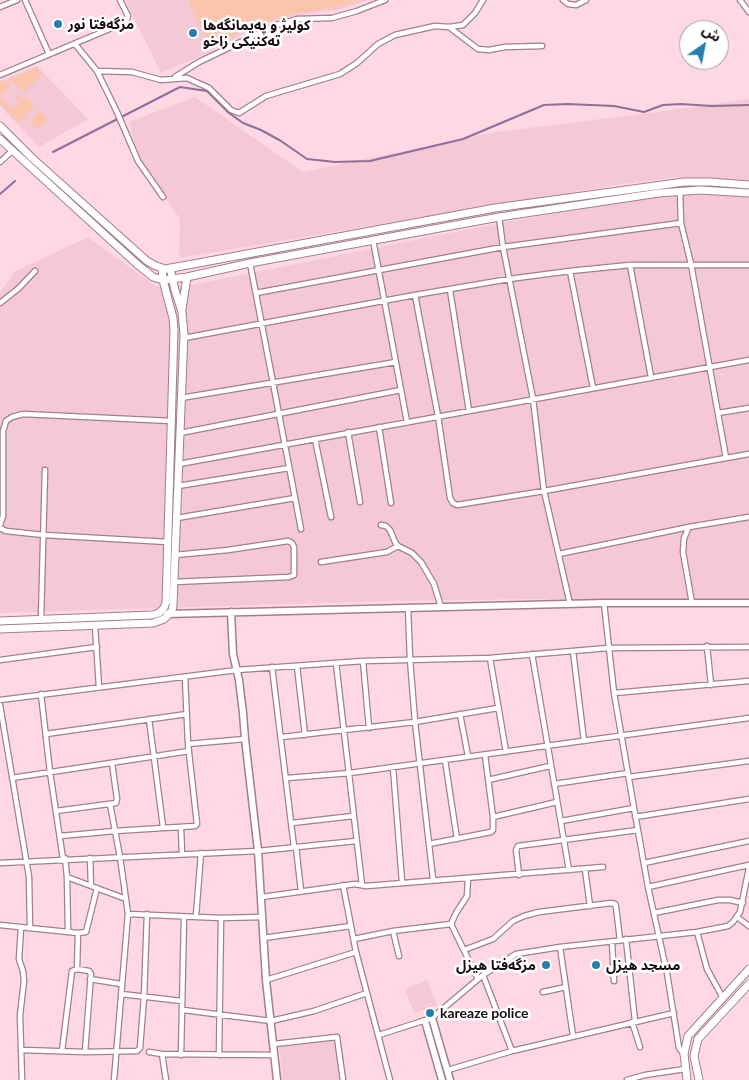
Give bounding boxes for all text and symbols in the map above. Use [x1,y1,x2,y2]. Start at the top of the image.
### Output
place label: مزگەفتا نور [68,16,134,32]
place label: كوليژ و په‌يمانگه‌ها ته‌كنيكى زاخو [203,17,310,49]
marker: مزگەفتا نور [52,18,64,30]
north arrow [679,20,729,70]
text: ش [699,20,725,45]
marker: كوليژ و په‌يمانگه‌ها ته‌كنيكى زاخو [187,27,199,39]
place label: مزگەفتا هیزل [456,957,536,973]
place label: مسجد هيزل [606,957,680,973]
marker: مزگەفتا هیزل [540,959,552,971]
marker: مسجد هيزل [590,959,602,971]
place label: kareaze police [440,1005,529,1021]
marker: kareaze police [424,1007,436,1019]

